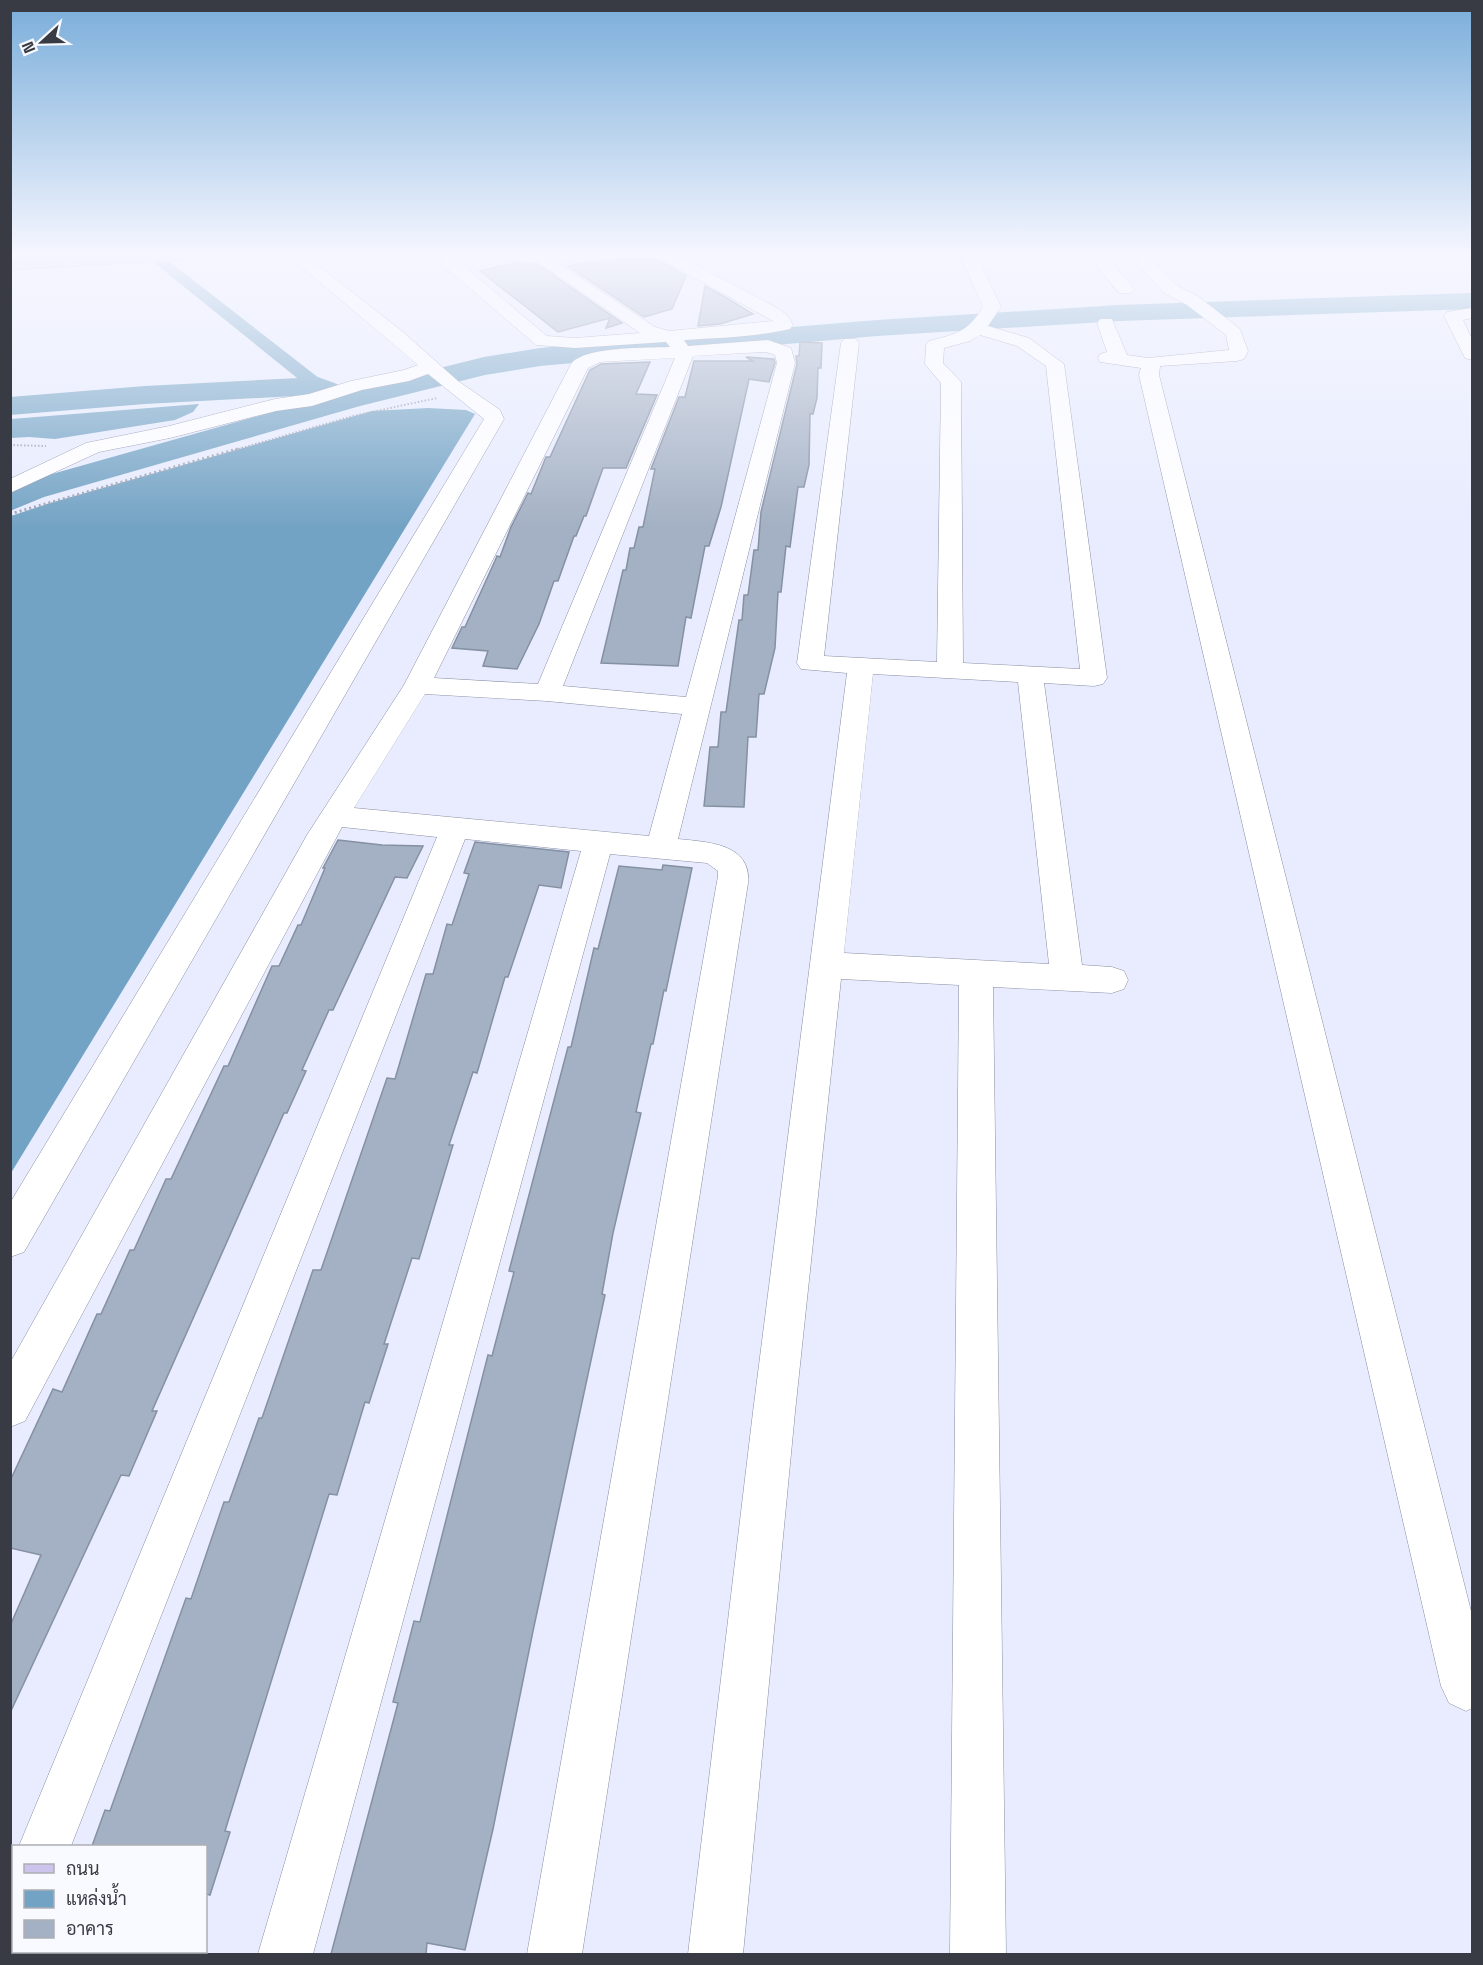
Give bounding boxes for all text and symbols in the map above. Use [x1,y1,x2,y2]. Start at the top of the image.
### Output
north arrow [12,12,72,72]
text: N [17,39,40,56]
legend [12,1845,207,1953]
text: ถนน [66,1857,99,1880]
text: แหล่งน้ำ [66,1883,127,1910]
text: อาคาร [66,1917,114,1940]

